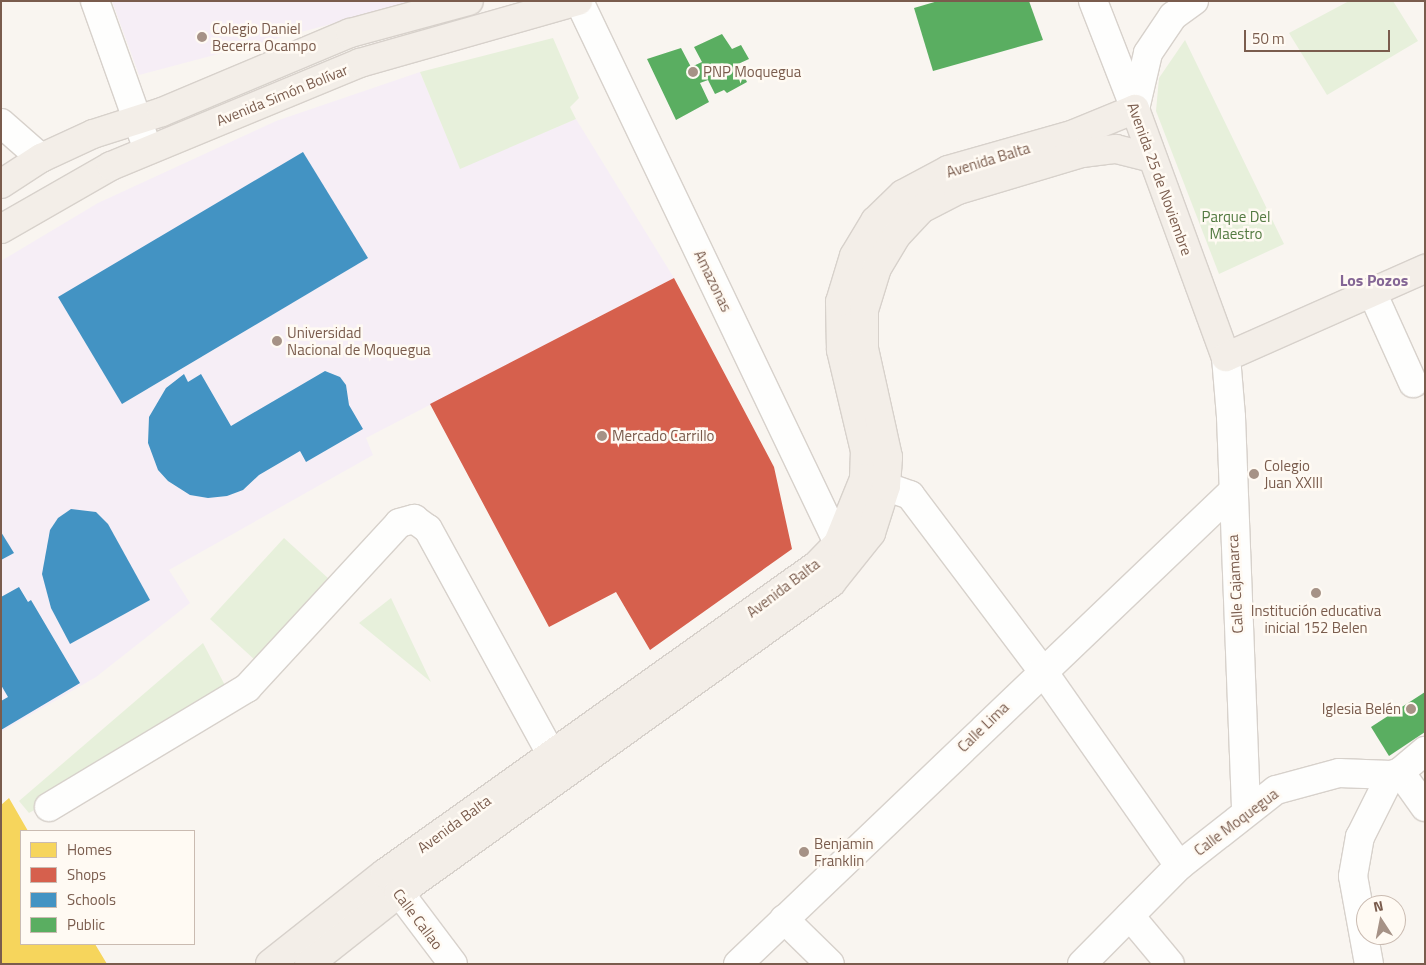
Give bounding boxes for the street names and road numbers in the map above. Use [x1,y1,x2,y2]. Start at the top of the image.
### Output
street label: Avenida Simón Bolívar [214,60,350,130]
street label: Avenida 25 de Noviembre [1124,100,1196,258]
street label: Avenida Balta [944,139,1032,181]
street label: Amazonas [690,247,736,315]
street label: Calle Cajamarca [1223,534,1247,634]
street label: Avenida Balta [743,555,823,621]
street label: Calle Lima [954,698,1012,756]
street label: Calle Moquegua [1190,785,1282,859]
street label: Avenida Balta [414,791,494,857]
street label: Calle Callao [389,885,447,953]

